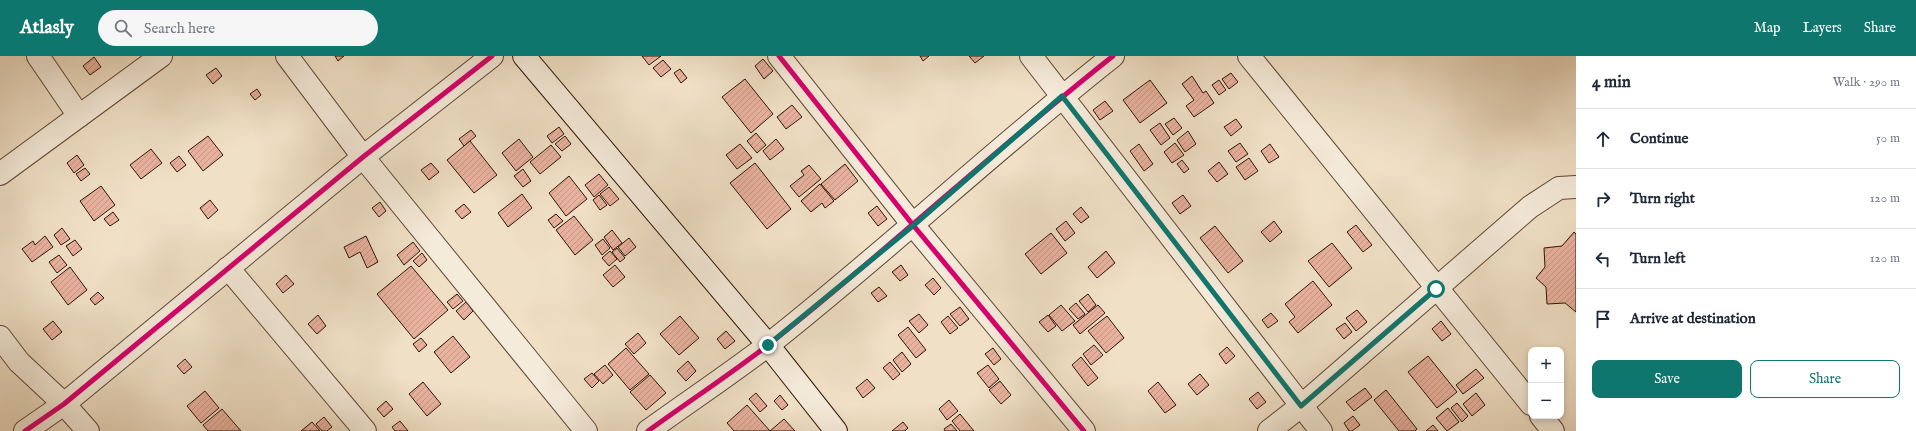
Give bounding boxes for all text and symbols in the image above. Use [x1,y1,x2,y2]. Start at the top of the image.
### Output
search box [98,10,378,46]
text: Atlasly [20,16,74,40]
icon: search [112,17,134,39]
text: Search here [144,19,215,38]
text: Map [1754,19,1781,37]
text: Layers [1803,19,1842,37]
text: Share [1864,19,1896,37]
text: 4 min [1592,72,1631,93]
text: Walk · 290 m [1833,74,1900,91]
icon: ahead [1592,128,1614,150]
text: Continue [1630,129,1688,148]
text: 50 m [1876,130,1900,147]
icon: right [1592,188,1614,210]
text: Turn right [1630,189,1695,208]
text: 120 m [1870,190,1900,207]
icon: left [1592,248,1614,270]
text: Turn left [1630,249,1686,268]
text: 120 m [1870,250,1900,267]
route start [1427,280,1445,298]
icon: arrive [1592,308,1614,330]
text: Arrive at destination [1630,309,1756,328]
route end [759,336,777,354]
map controls [1528,347,1564,419]
button: + [1528,347,1564,383]
button: Save [1592,360,1742,398]
button: Share [1750,360,1900,398]
button: − [1528,383,1564,419]

